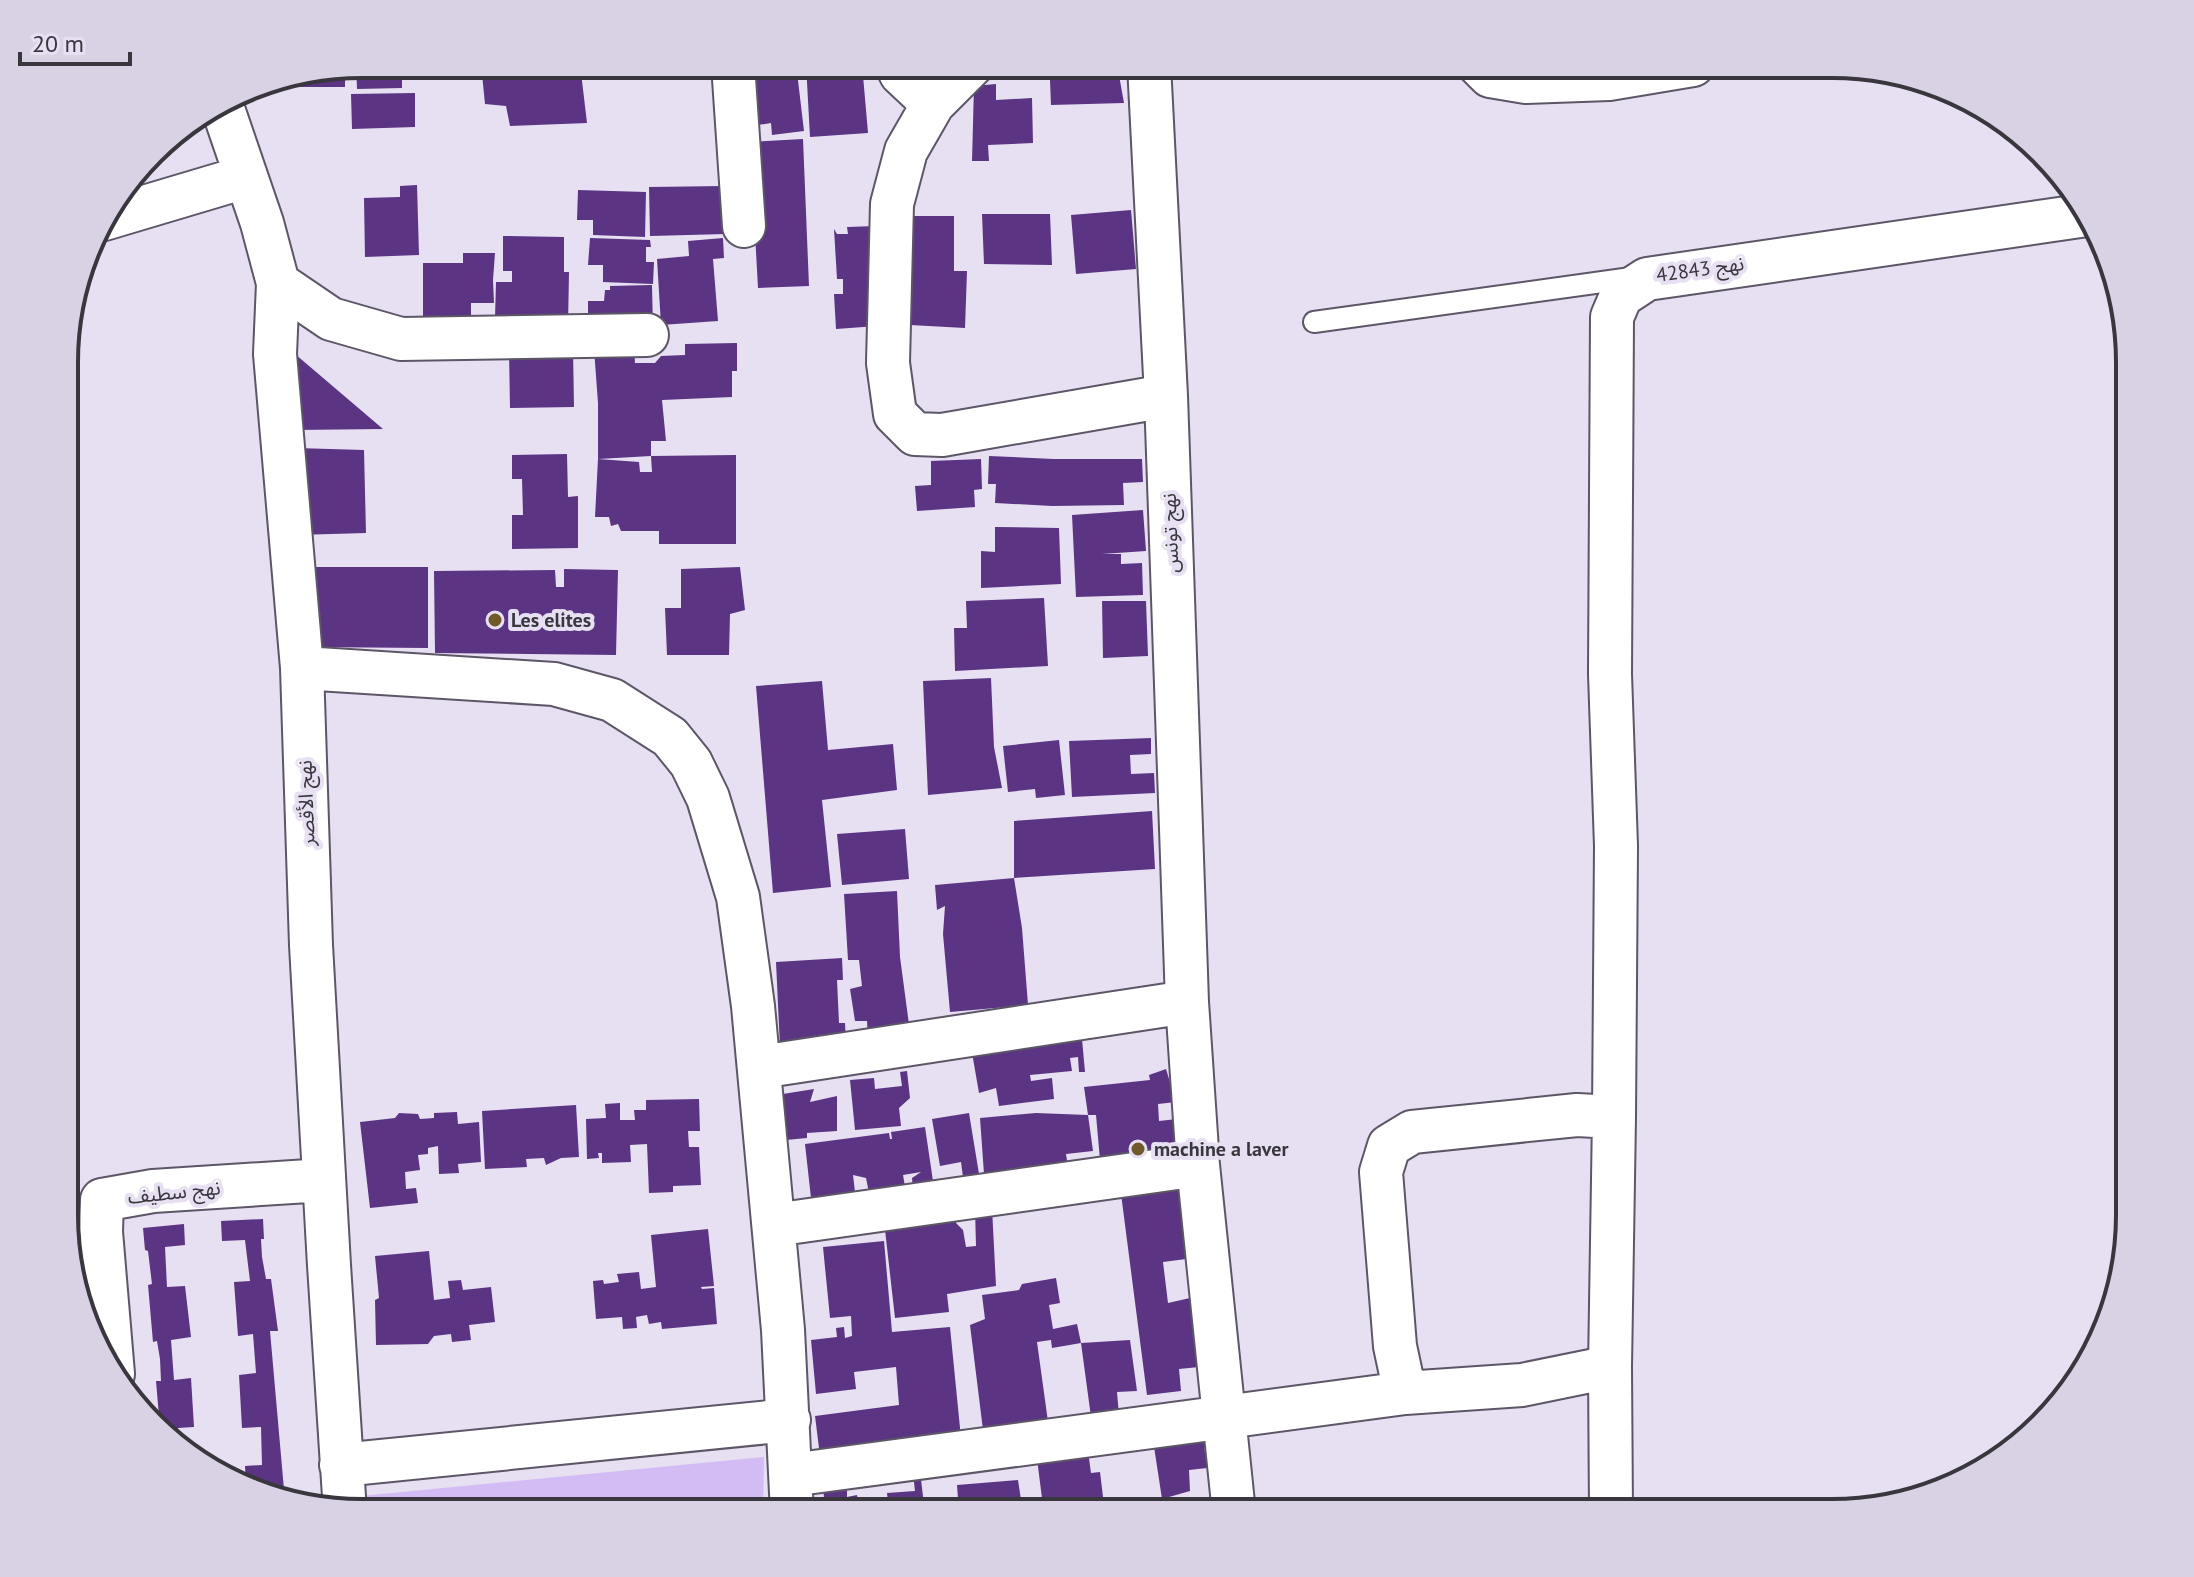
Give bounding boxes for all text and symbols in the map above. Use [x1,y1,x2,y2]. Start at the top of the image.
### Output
scale bar [20,16,130,66]
text: 20 m [32,28,84,59]
street label: نهج 42843 [1654,250,1746,290]
street label: نهج تونس [1156,492,1186,573]
place label: Les elites [511,607,591,633]
marker: Les elites [486,611,504,629]
street label: نهج الأقصر [292,759,323,847]
place label: machine a laver [1154,1136,1288,1162]
marker: machine a laver [1129,1140,1147,1158]
street label: نهج سطيف [126,1174,222,1212]

